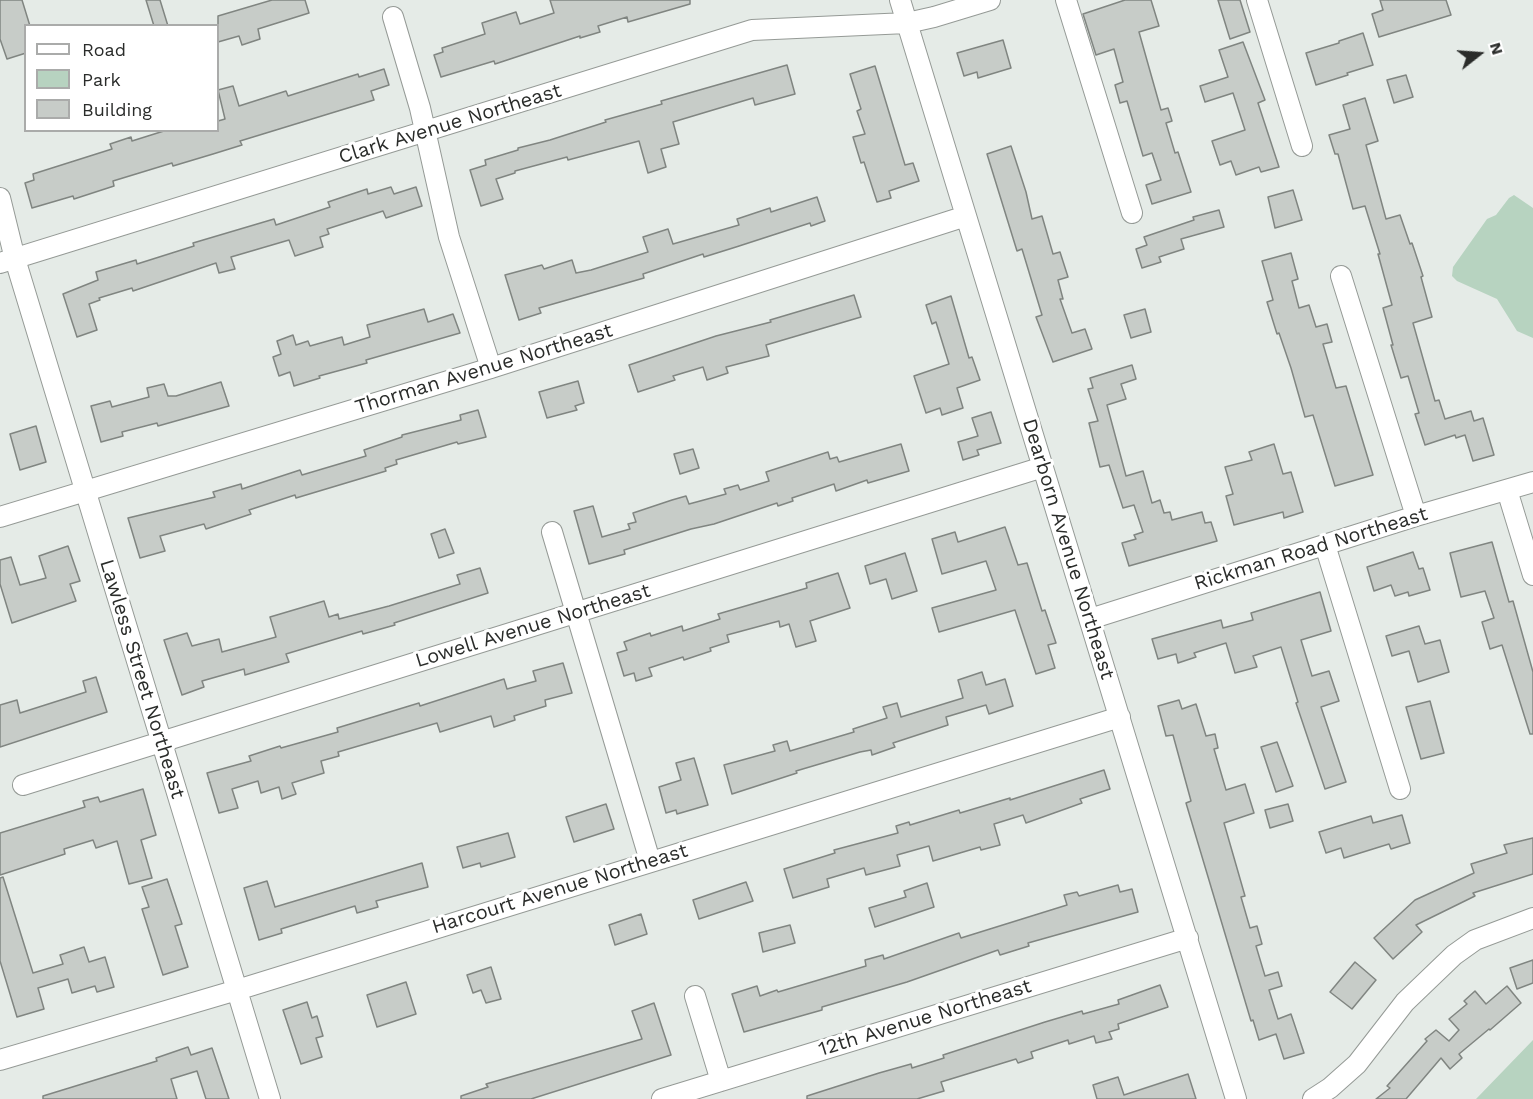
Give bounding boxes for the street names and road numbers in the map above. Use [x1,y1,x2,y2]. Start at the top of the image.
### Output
street label: Clark Avenue Northeast [336,79,564,169]
street label: Thorman Avenue Northeast [352,318,616,420]
street label: Dearborn Avenue Northeast [1017,416,1119,682]
street label: Rickman Road Northeast [1191,502,1431,596]
street label: Lawless Street Northeast [94,556,190,802]
street label: Lowell Avenue Northeast [413,579,653,673]
street label: Harcourt Avenue Northeast [429,839,691,939]
street label: 12th Avenue Northeast [816,974,1034,1062]

